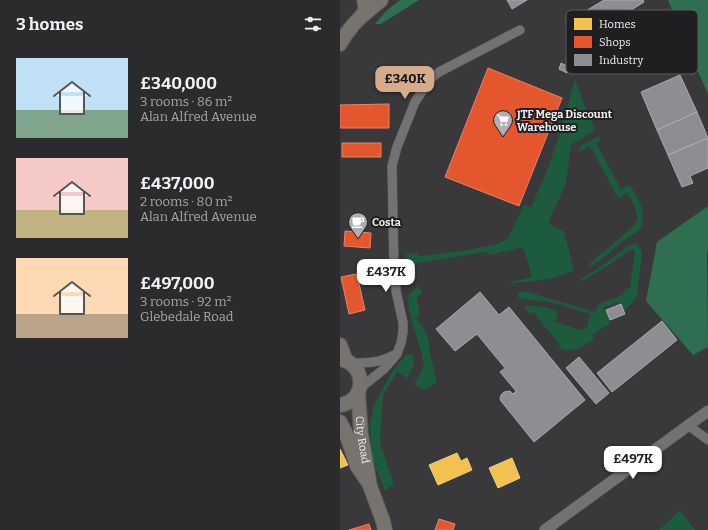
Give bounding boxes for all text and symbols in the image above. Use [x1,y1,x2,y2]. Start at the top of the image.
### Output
legend [566,10,698,74]
icon: filters [302,13,324,35]
text: 3 homes [16,14,83,35]
text: Homes [599,18,636,31]
text: Shops [599,36,631,49]
text: Industry [599,54,643,67]
pin: £340K [377,66,433,100]
text: £340K [384,71,426,86]
text: £340,000 [140,73,217,94]
icon: home [48,74,96,122]
text: 3 rooms · 86 m² [140,94,232,109]
place label: JTF Mega Discount Warehouse [516,108,613,134]
text: Alan Alfred Avenue [140,109,257,124]
supermarket icon: JTF Mega Discount Warehouse [492,109,514,137]
text: £437,000 [140,173,215,194]
icon: home [48,174,96,222]
text: 2 rooms · 80 m² [140,194,232,209]
text: Alan Alfred Avenue [140,209,257,224]
cafe icon: Costa [347,211,369,239]
place label: Costa [372,216,402,229]
pin: £437K [358,259,414,293]
text: £437K [366,264,406,279]
text: £497,000 [140,273,215,294]
icon: home [48,274,96,322]
text: 3 rooms · 92 m² [140,294,231,309]
text: Glebedale Road [140,309,234,324]
street label: City Road [353,416,372,465]
pin: £497K [605,446,661,480]
text: £497K [613,451,653,466]

